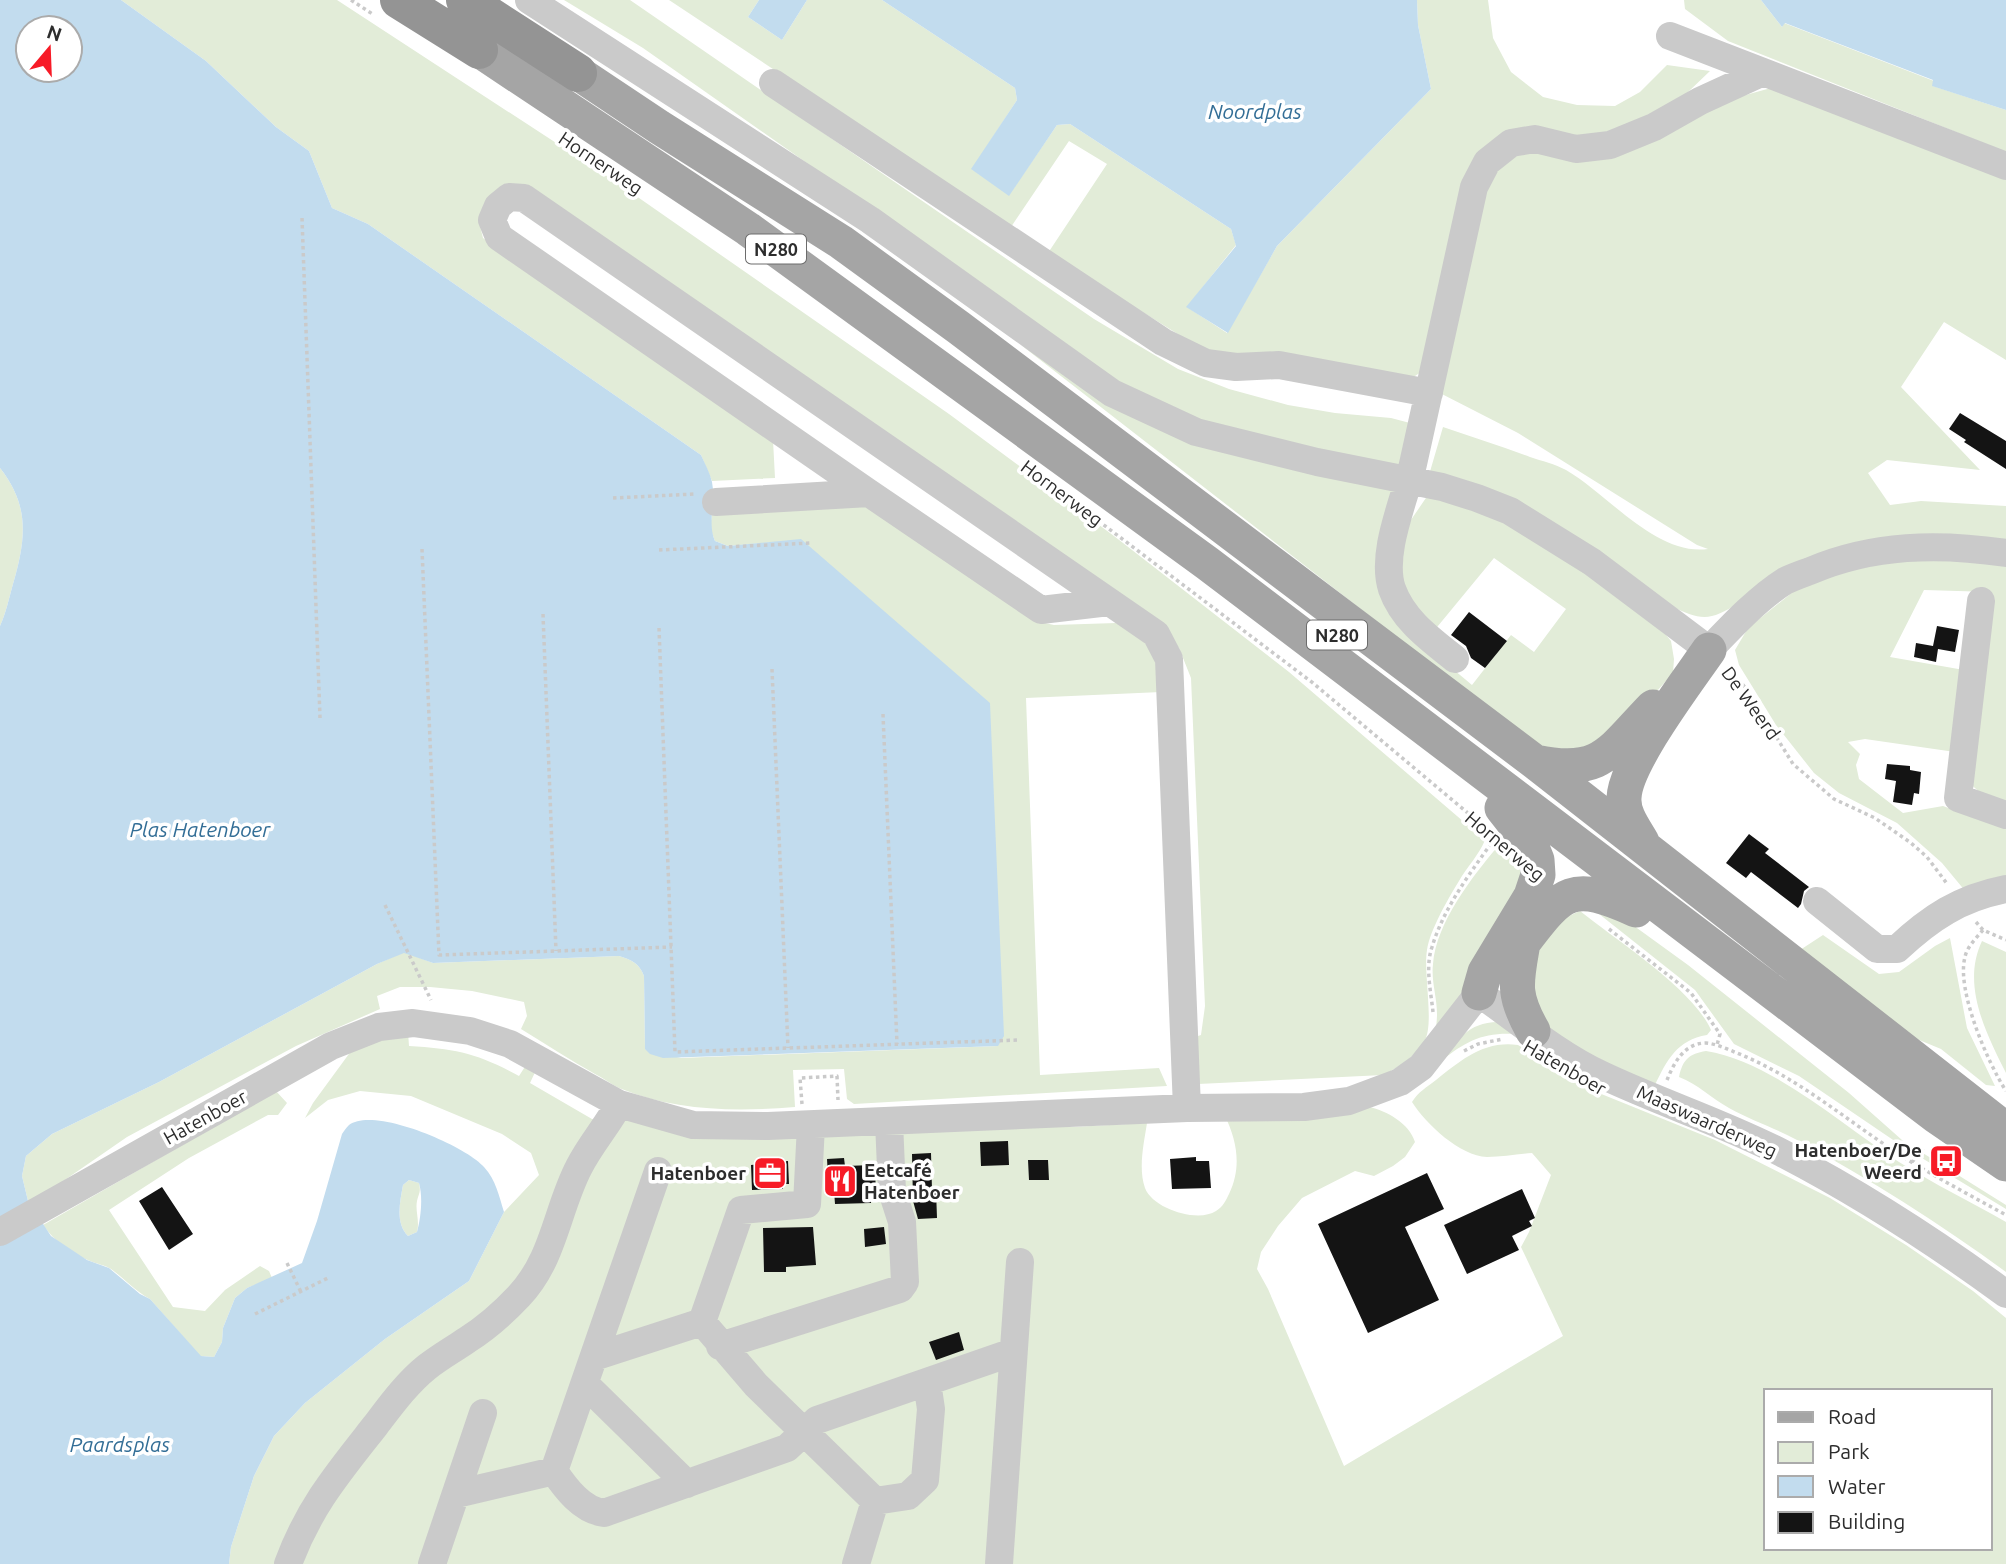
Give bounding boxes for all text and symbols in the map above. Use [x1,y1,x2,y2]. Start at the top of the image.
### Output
north arrow [14,14,84,84]
text: N [44,20,65,46]
water label: Noordplas [1208,99,1302,123]
street label: Hornerweg [555,127,647,199]
road number: N280 [746,234,806,264]
street label: Hornerweg [1017,455,1107,531]
road number: N280 [1307,620,1367,650]
street label: De Weerd [1717,662,1785,744]
street label: Hornerweg [1461,807,1549,885]
water label: Plas Hatenboer [130,817,271,841]
street label: Hatenboer [1520,1035,1610,1099]
street label: Maaswaarderweg [1634,1080,1780,1162]
street label: Hatenboer [160,1085,250,1149]
place label: Hatenboer/De Weerd [1795,1139,1922,1183]
bus stop icon: Hatenboer/De Weerd [1927,1142,1965,1180]
office icon: Hatenboer [751,1154,789,1192]
place label: Eetcafé Hatenboer [864,1159,960,1203]
place label: Hatenboer [650,1162,746,1184]
restaurant icon: Eetcafé Hatenboer [821,1162,859,1200]
legend [1764,1389,1992,1550]
text: Road [1828,1404,1876,1428]
water label: Paardsplas [70,1432,170,1456]
text: Park [1828,1439,1870,1463]
text: Water [1828,1474,1886,1498]
text: Building [1828,1509,1905,1533]

